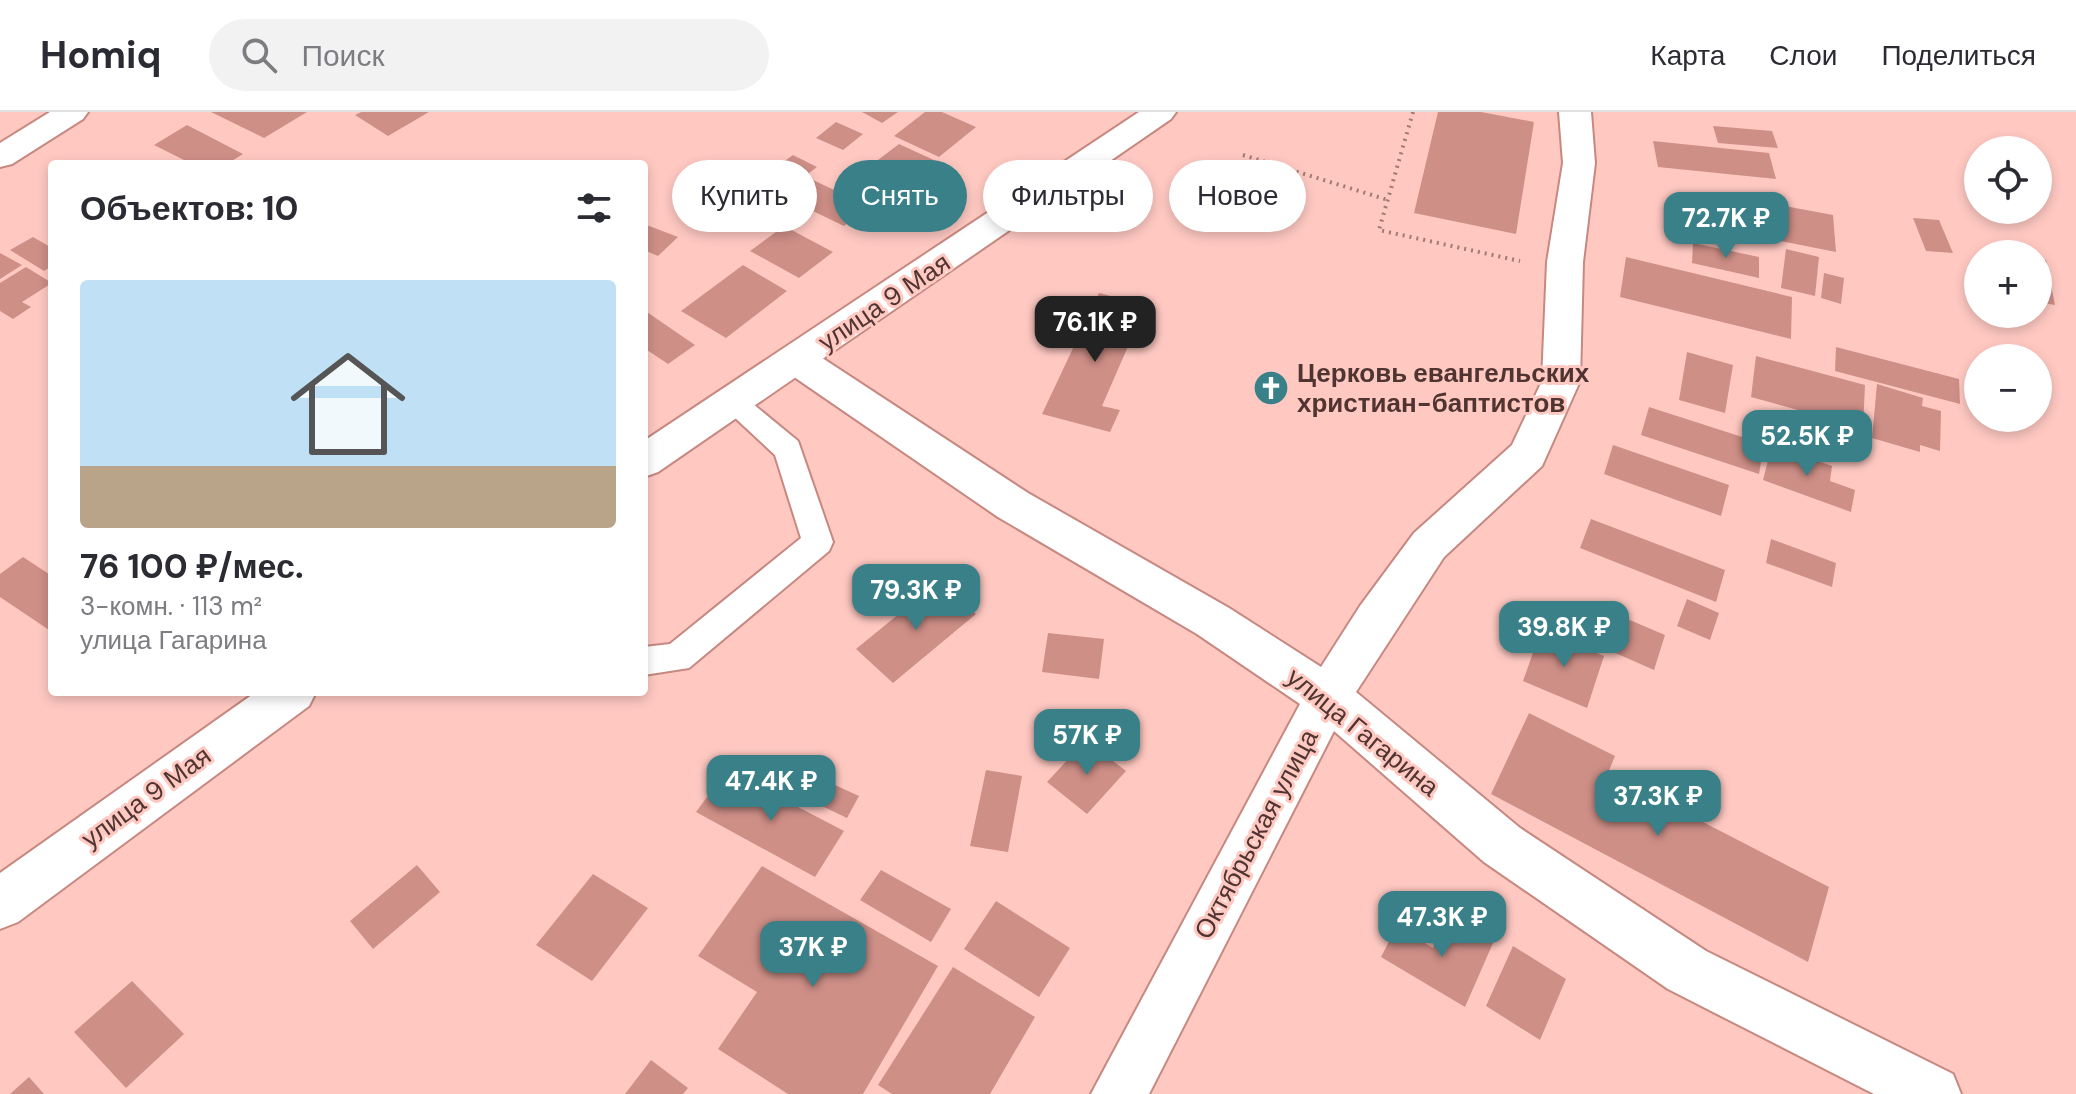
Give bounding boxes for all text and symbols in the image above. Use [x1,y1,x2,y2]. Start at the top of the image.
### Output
search box [209,19,769,91]
text: Homiq [40,30,161,80]
icon: search [237,33,281,77]
text: Поиск [301,36,385,75]
text: Карта [1650,37,1725,74]
text: Слои [1769,37,1837,74]
text: Поделиться [1881,37,2036,74]
map controls [1964,136,2052,432]
button: locate [1964,136,2052,224]
chip: Купить [672,160,817,232]
chip: Снять [833,160,967,232]
chip: Фильтры [983,160,1153,232]
chip: Новое [1169,160,1306,232]
text: Объектов: 10 [80,186,299,231]
icon: filters [572,186,616,230]
pin: 72.7K ₽ [1652,192,1800,260]
text: 72.7K ₽ [1682,201,1770,235]
button: + [1964,240,2052,328]
street label: улица 9 Мая [811,245,957,359]
pin: 76.1K ₽ [1021,296,1169,364]
text: 76.1K ₽ [1053,305,1137,339]
icon: home [276,332,420,476]
button: − [1964,344,2052,432]
place label: Церковь евангельских христиан-баптистов [1297,356,1590,420]
church icon: Церковь евангельских христиан-баптистов [1252,369,1290,407]
pin: 52.5K ₽ [1733,410,1881,478]
text: 52.5K ₽ [1760,419,1854,453]
text: 76 100 ₽/мес. [80,544,304,589]
pin: 79.3K ₽ [842,564,990,632]
text: 79.3K ₽ [870,573,962,607]
text: 3-комн. · 113 m² [80,589,262,623]
pin: 39.8K ₽ [1490,601,1638,669]
text: 39.8K ₽ [1517,610,1611,644]
text: улица Гагарина [80,623,267,657]
street label: улица Гагарина [1280,660,1447,804]
pin: 57K ₽ [1031,709,1143,777]
text: 57K ₽ [1052,718,1122,752]
street label: Октябрьская улица [1186,723,1326,945]
street label: улица 9 Мая [74,739,218,855]
pin: 47.4K ₽ [697,755,845,823]
text: 47.4K ₽ [725,764,817,798]
pin: 37.3K ₽ [1584,770,1732,838]
text: 37.3K ₽ [1613,779,1703,813]
pin: 47.3K ₽ [1368,891,1516,959]
text: 47.3K ₽ [1396,900,1488,934]
pin: 37K ₽ [757,921,869,989]
text: 37K ₽ [778,930,848,964]

